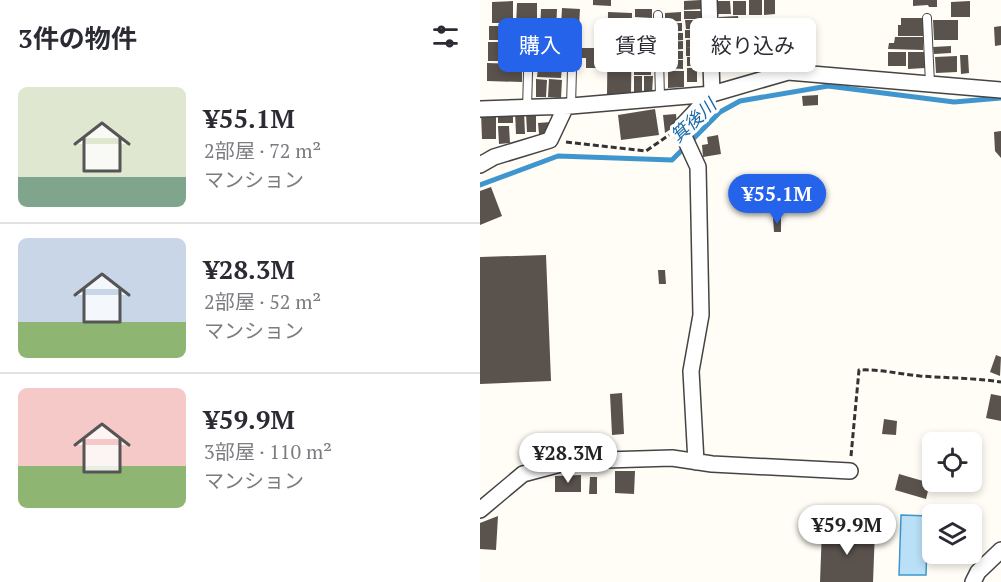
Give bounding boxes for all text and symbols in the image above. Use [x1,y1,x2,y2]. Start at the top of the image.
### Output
chip: 購入 [498,18,582,72]
chip: 賃貸 [594,18,678,72]
chip: 絞り込み [690,18,816,72]
icon: filters [429,20,462,53]
text: 3件の物件 [18,21,137,55]
water label: 箕後川 [665,91,722,147]
text: ¥55.1M [204,101,295,135]
icon: home [66,111,138,183]
text: 2部屋 · 72 m² [204,137,321,164]
text: マンション [204,166,304,193]
pin: ¥55.1M [728,174,826,225]
text: ¥55.1M [742,180,812,207]
text: ¥28.3M [204,252,295,286]
icon: home [66,262,138,334]
text: 2部屋 · 52 m² [204,288,321,315]
text: マンション [204,317,304,344]
text: ¥59.9M [204,402,295,436]
icon: home [66,412,138,484]
map controls [922,432,982,564]
button: locate [922,432,982,492]
pin: ¥28.3M [519,433,617,484]
text: 3部屋 · 110 m² [204,438,332,465]
text: ¥28.3M [533,439,603,466]
text: マンション [204,467,304,494]
button: layers [922,504,982,564]
pin: ¥59.9M [798,505,896,556]
text: ¥59.9M [812,511,882,538]

